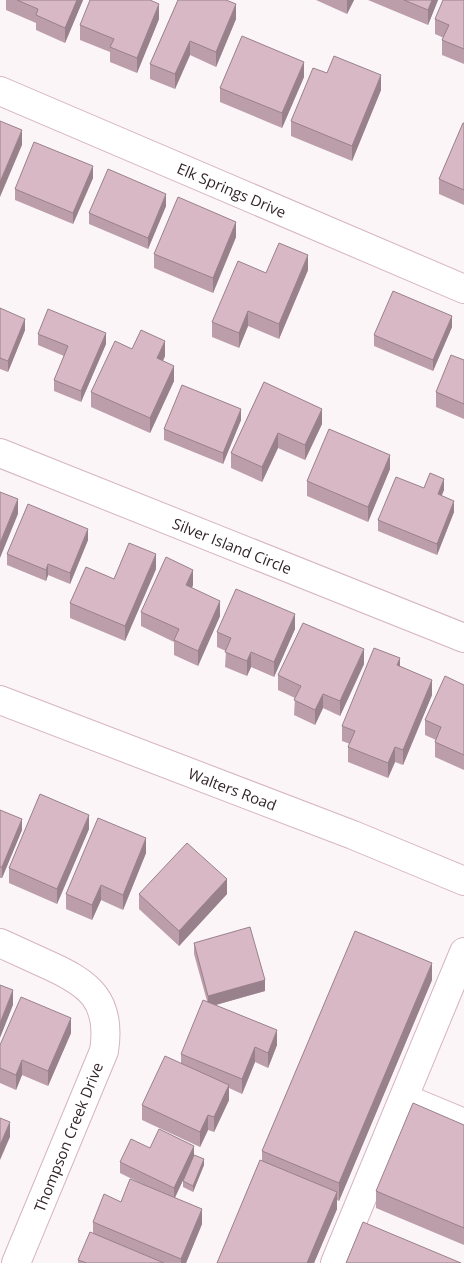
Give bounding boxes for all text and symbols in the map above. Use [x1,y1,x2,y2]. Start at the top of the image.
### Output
street label: Elk Springs Drive [174,158,289,222]
street label: Silver Island Circle [170,513,295,578]
street label: Walters Road [186,763,279,815]
street label: Thompson Creek Drive [29,1059,107,1215]

